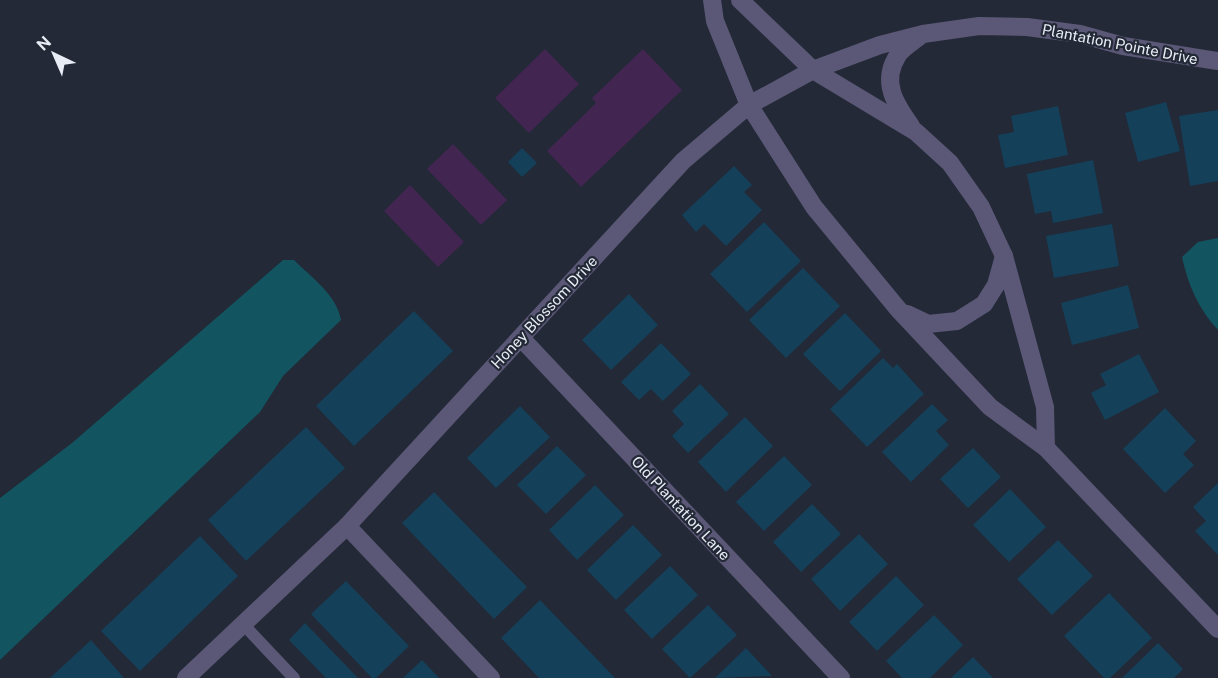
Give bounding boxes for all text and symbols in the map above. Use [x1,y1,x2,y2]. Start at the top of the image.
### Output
street label: Plantation Pointe Drive [1041,21,1199,67]
north arrow [24,24,84,84]
text: N [33,32,55,55]
street label: Honey Blossom Drive [488,252,600,372]
street label: Old Plantation Lane [628,452,734,564]

